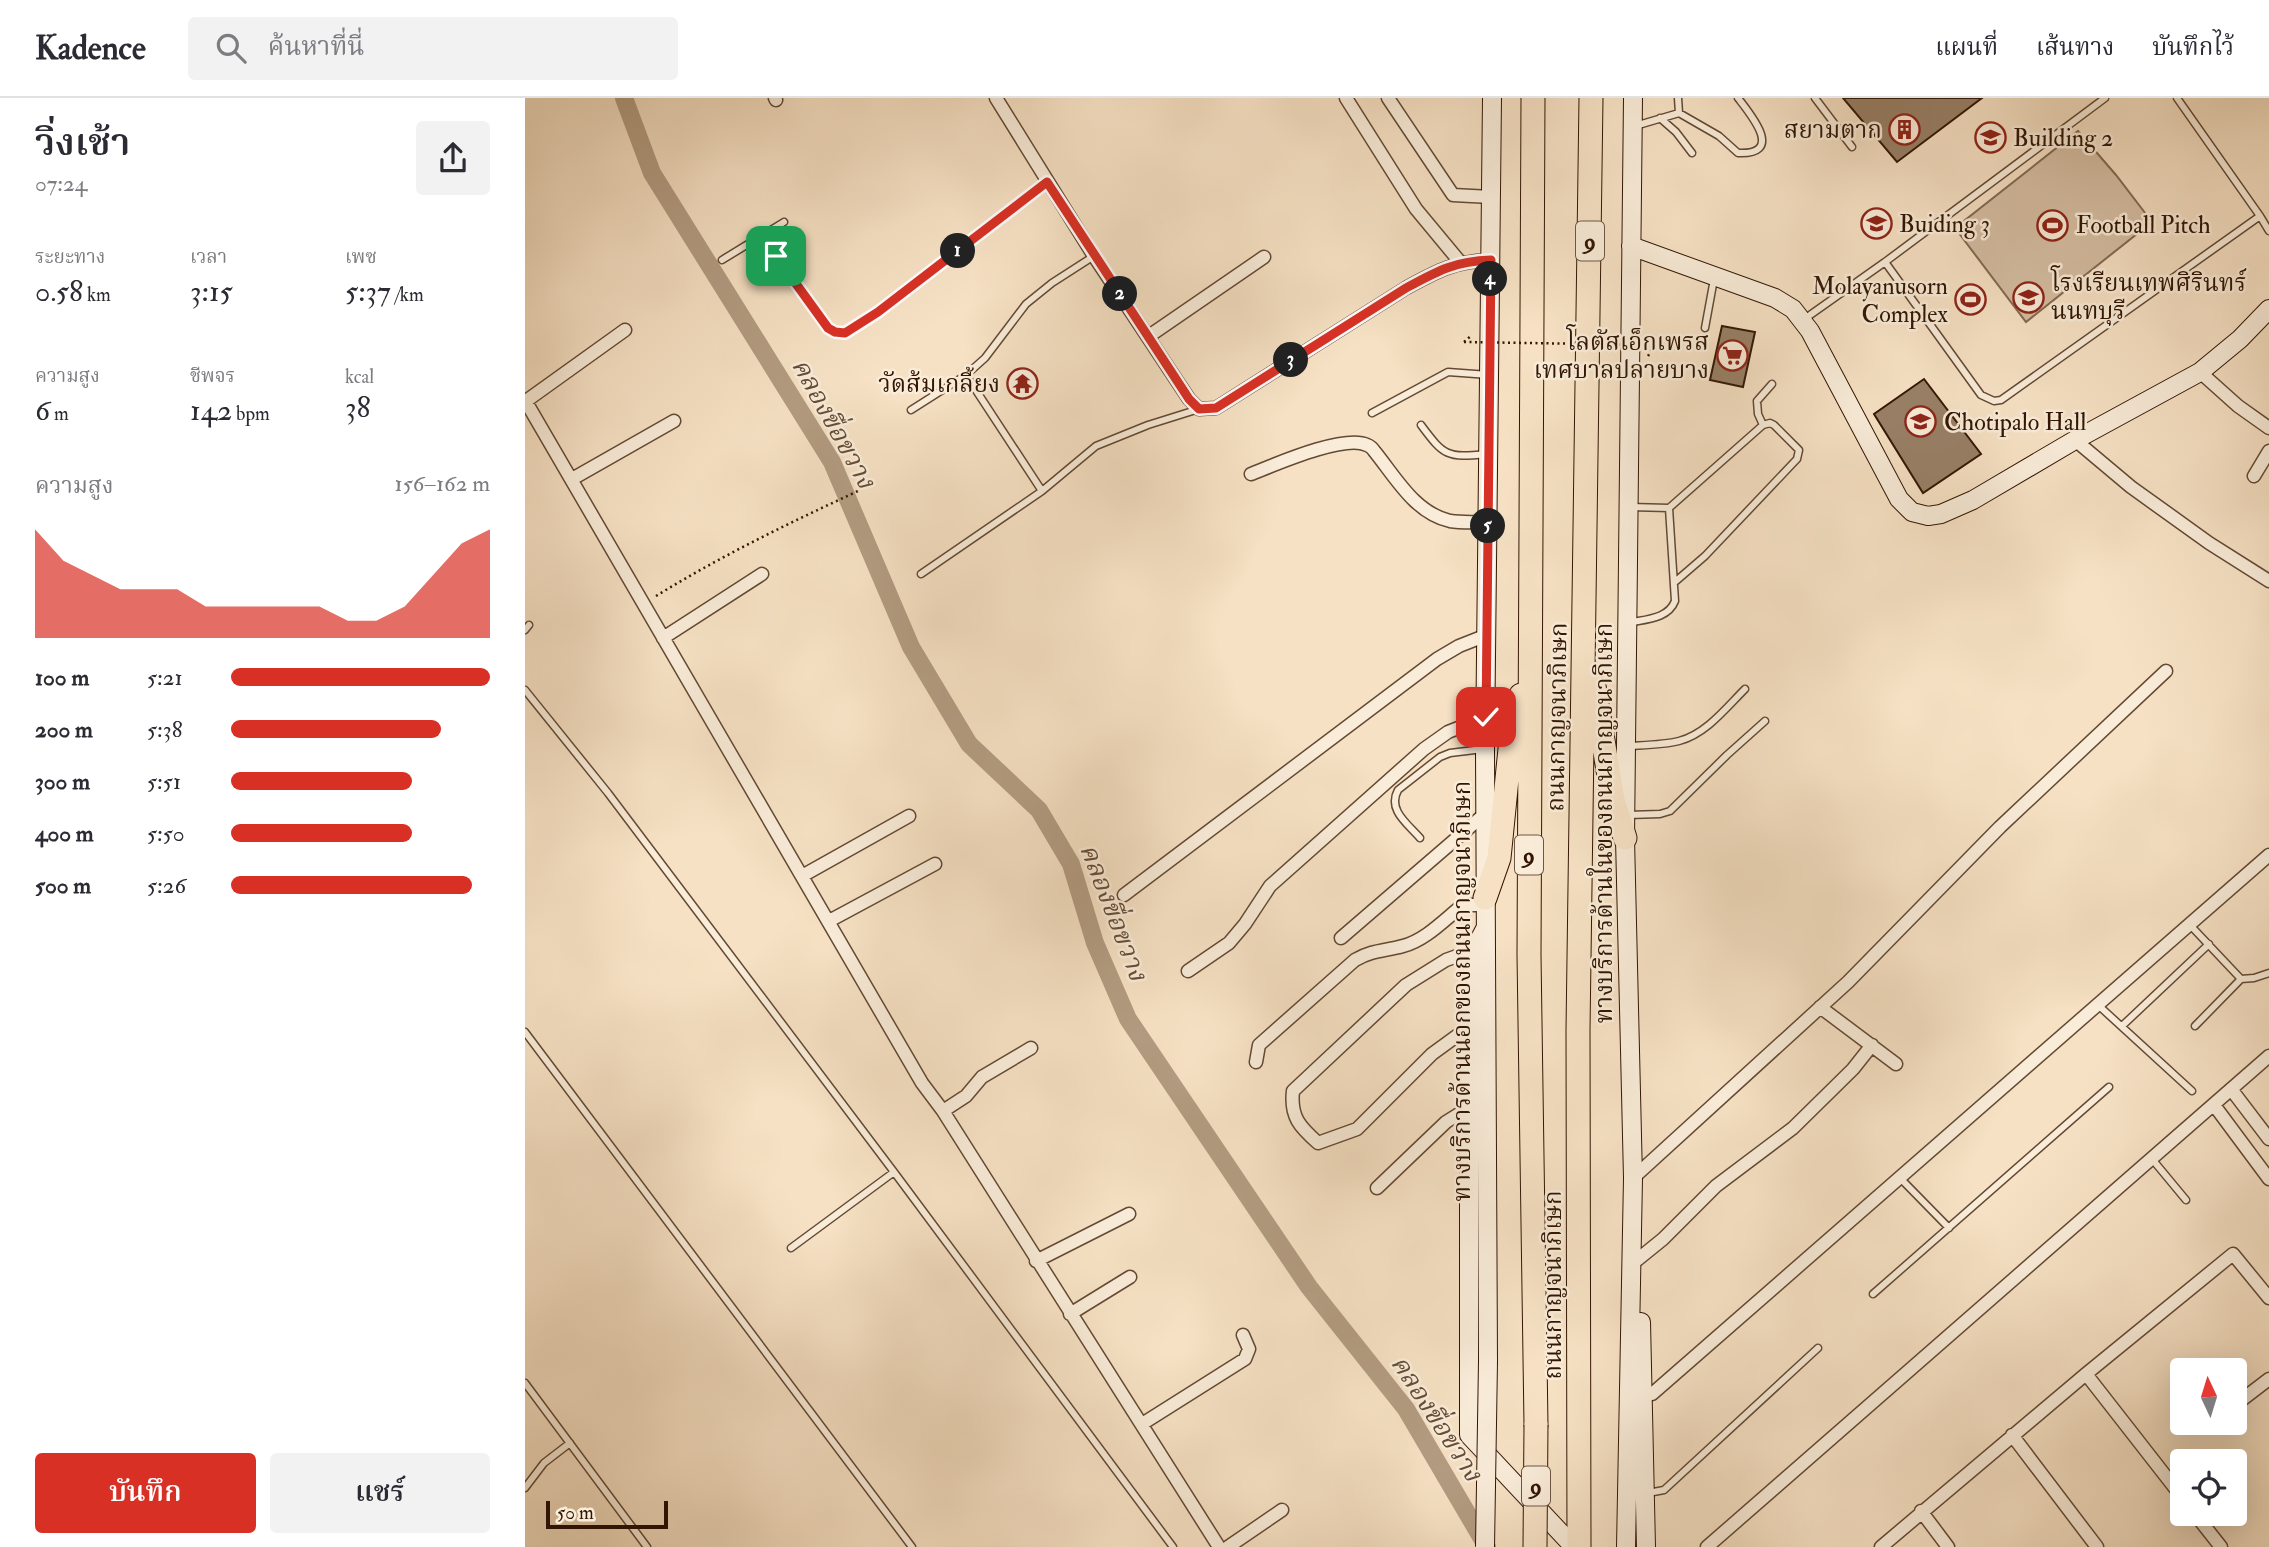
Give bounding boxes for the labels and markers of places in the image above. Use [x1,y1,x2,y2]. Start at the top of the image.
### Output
building icon: สยามตาก [1888,113,1922,147]
place label: สยามตาก [1784,115,1882,146]
school or university icon: Building 2 [1973,121,2007,155]
place label: Building 2 [2013,123,2113,154]
school or university icon: Buiding 3 [1859,207,1893,241]
sports icon: Football Pitch [2036,208,2070,242]
place label: Buiding 3 [1899,209,1990,240]
place label: Football Pitch [2076,210,2211,241]
pin [746,226,806,286]
pin: 1 [941,234,975,268]
pin: 4 [1473,262,1507,296]
place label: โรงเรียนเทพศิรินทร์ นนทบุรี [2050,265,2247,327]
place label: Molayanusorn Complex [1812,271,1948,330]
pin: 2 [1103,276,1137,312]
school or university icon: โรงเรียนเทพศิรินทร์ นนทบุรี [2011,280,2045,314]
sports icon: Molayanusorn Complex [1954,283,1988,317]
place label: โลตัสเอ็กเพรส เทศบาลปลายบาง [1534,324,1709,386]
supermarket icon: โลตัสเอ็กเพรส เทศบาลปลายบาง [1715,339,1749,373]
pin: 3 [1273,342,1309,378]
place label: วัดส้มเกลี้ยง [878,366,1000,400]
temple icon: วัดส้มเกลี้ยง [1006,367,1040,401]
school or university icon: Chotipalo Hall [1904,405,1938,439]
place label: Chotipalo Hall [1944,407,2086,438]
pin: 5 [1471,508,1506,544]
pin [1456,687,1516,747]

